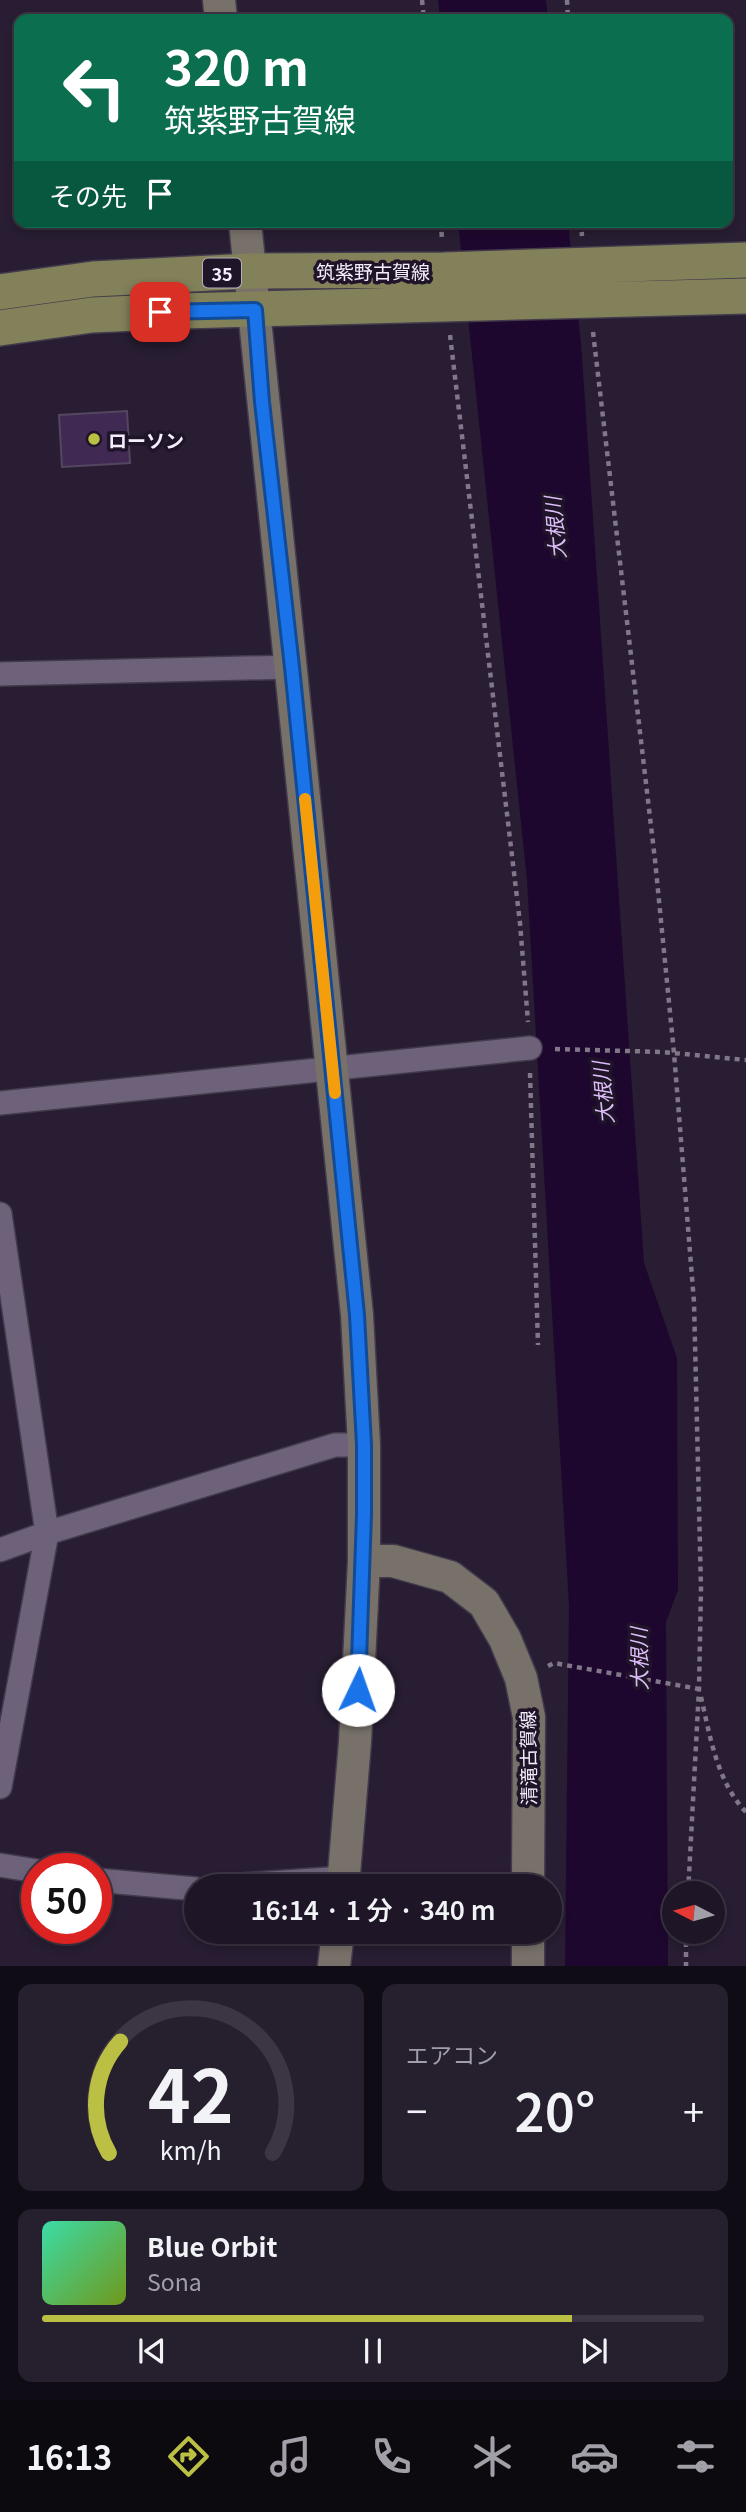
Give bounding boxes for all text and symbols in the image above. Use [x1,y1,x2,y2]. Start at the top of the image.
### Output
text: 320 m [164,29,309,100]
icon: left [49,42,140,133]
text: 筑紫野古賀線 [164,95,356,141]
icon: arrive [141,175,179,213]
text: その先 [49,176,127,213]
street label: 筑紫野古賀線 [316,257,430,284]
road number: 35 [203,258,241,288]
pin [130,282,190,342]
icon: arrive [141,293,179,331]
place label: ローソン [108,426,184,453]
marker: ローソン [86,431,102,447]
water label: 大根川 [536,493,572,561]
water label: 大根川 [584,1058,620,1126]
water label: 大根川 [622,1625,654,1691]
position arrow [321,1653,395,1727]
street label: 清滝古賀線 [513,1710,541,1806]
speed limit sign: 50 [21,1853,112,1944]
north arrow [662,1881,724,1944]
map controls [662,1881,725,1944]
text: 16:14 · 1 分 · 340 m [250,1890,496,1927]
text: エアコン [406,2037,498,2071]
text: 42 [148,2040,234,2145]
text: 20° [515,2072,595,2147]
text: − [406,2082,427,2137]
text: + [683,2082,704,2137]
text: km/h [160,2131,222,2167]
text: Blue Orbit [147,2227,277,2264]
text: Sona [147,2264,202,2298]
icon: previous [133,2332,171,2370]
icon: pause [354,2332,392,2370]
icon: next [575,2332,613,2370]
icon: directions [164,2432,213,2481]
icon: music [266,2432,315,2481]
icon: phone [367,2432,416,2481]
icon: climate [468,2432,517,2481]
icon: car [570,2432,619,2481]
icon: filters [671,2432,720,2481]
text: 16:13 [26,2433,112,2479]

